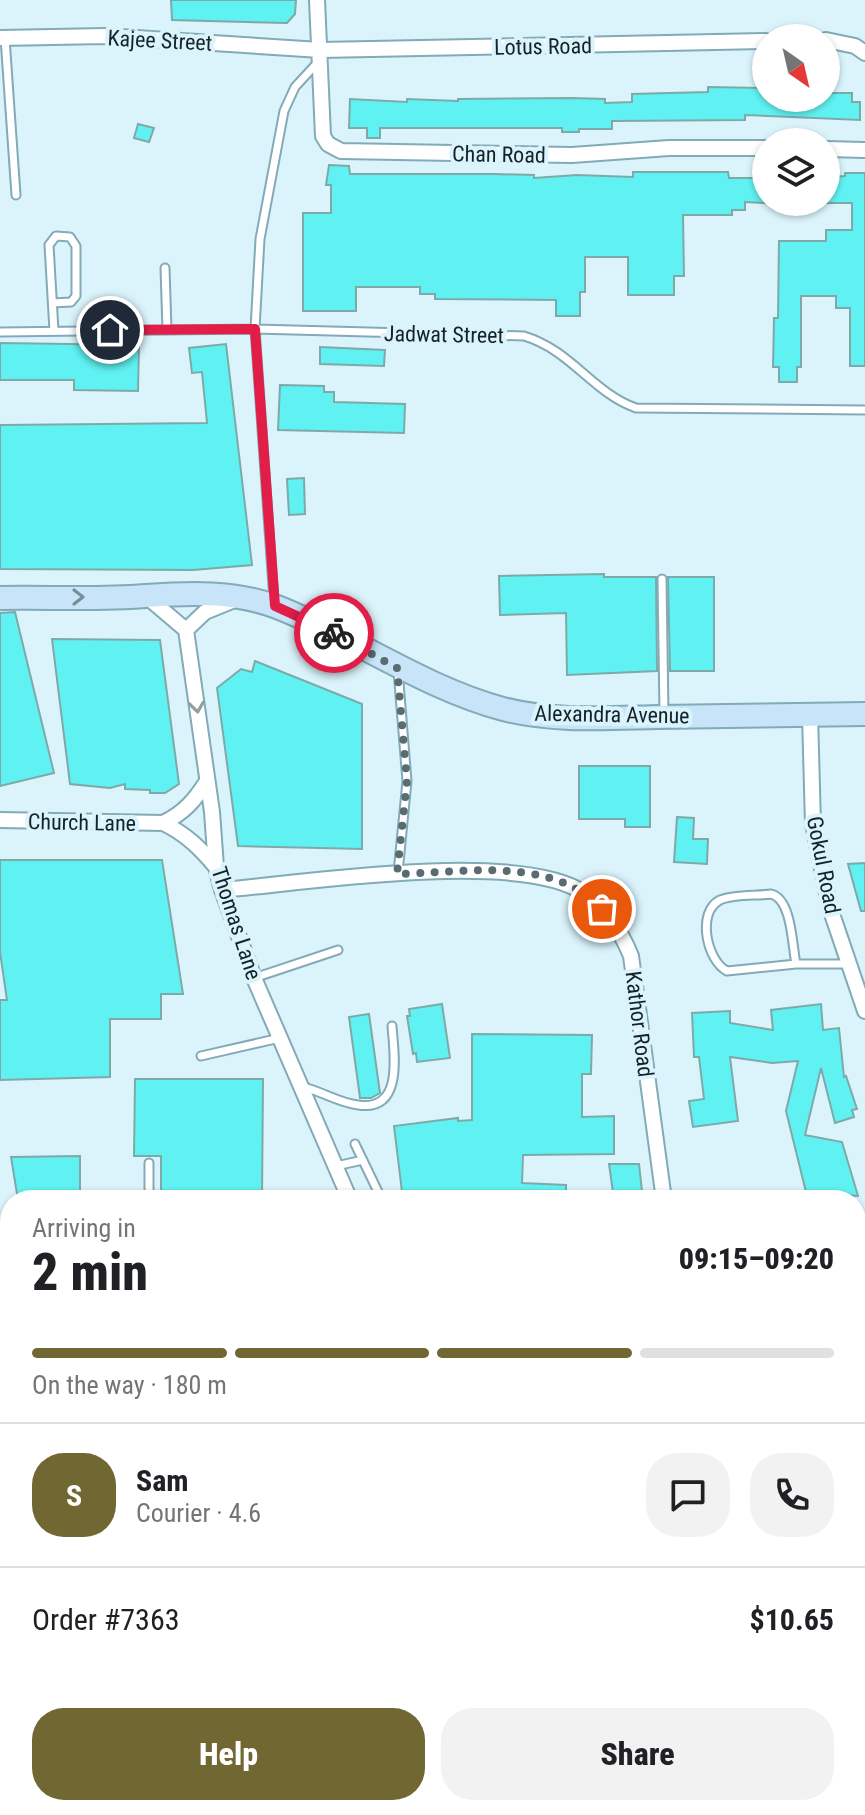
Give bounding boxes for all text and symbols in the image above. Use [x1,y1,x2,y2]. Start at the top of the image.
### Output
north arrow [752,24,840,112]
map controls [752,24,840,216]
street label: Kajee Street [107,25,213,56]
street label: Lotus Road [494,33,592,60]
button: layers [752,128,840,216]
street label: Chan Road [452,141,546,168]
pin [76,296,144,364]
icon: home [88,308,132,352]
street label: Jadwat Street [384,321,504,348]
one-way arrow [72,588,85,606]
courier [294,593,374,673]
icon: bike [312,611,356,655]
one-way arrow [188,701,205,714]
street label: Alexandra Avenue [534,701,690,728]
street label: Church Lane [28,809,136,836]
street label: Gokul Road [802,814,845,916]
street label: Thomas Lane [207,864,267,983]
pin [568,875,636,943]
icon: bag [580,887,624,931]
street label: Kathor Road [621,970,658,1079]
text: Arriving in [32,1213,136,1243]
text: 09:15–09:20 [679,1241,834,1276]
text: 2 min [32,1242,148,1303]
text: On the way · 180 m [32,1370,227,1400]
button: chat [646,1453,730,1537]
button: phone [750,1453,834,1537]
text: Sam [136,1463,189,1498]
text: S [66,1478,82,1513]
text: Courier · 4.6 [136,1498,261,1528]
text: Order #7363 [32,1602,180,1637]
text: $10.65 [749,1602,834,1637]
button: Help [32,1708,425,1800]
button: Share [441,1708,834,1800]

